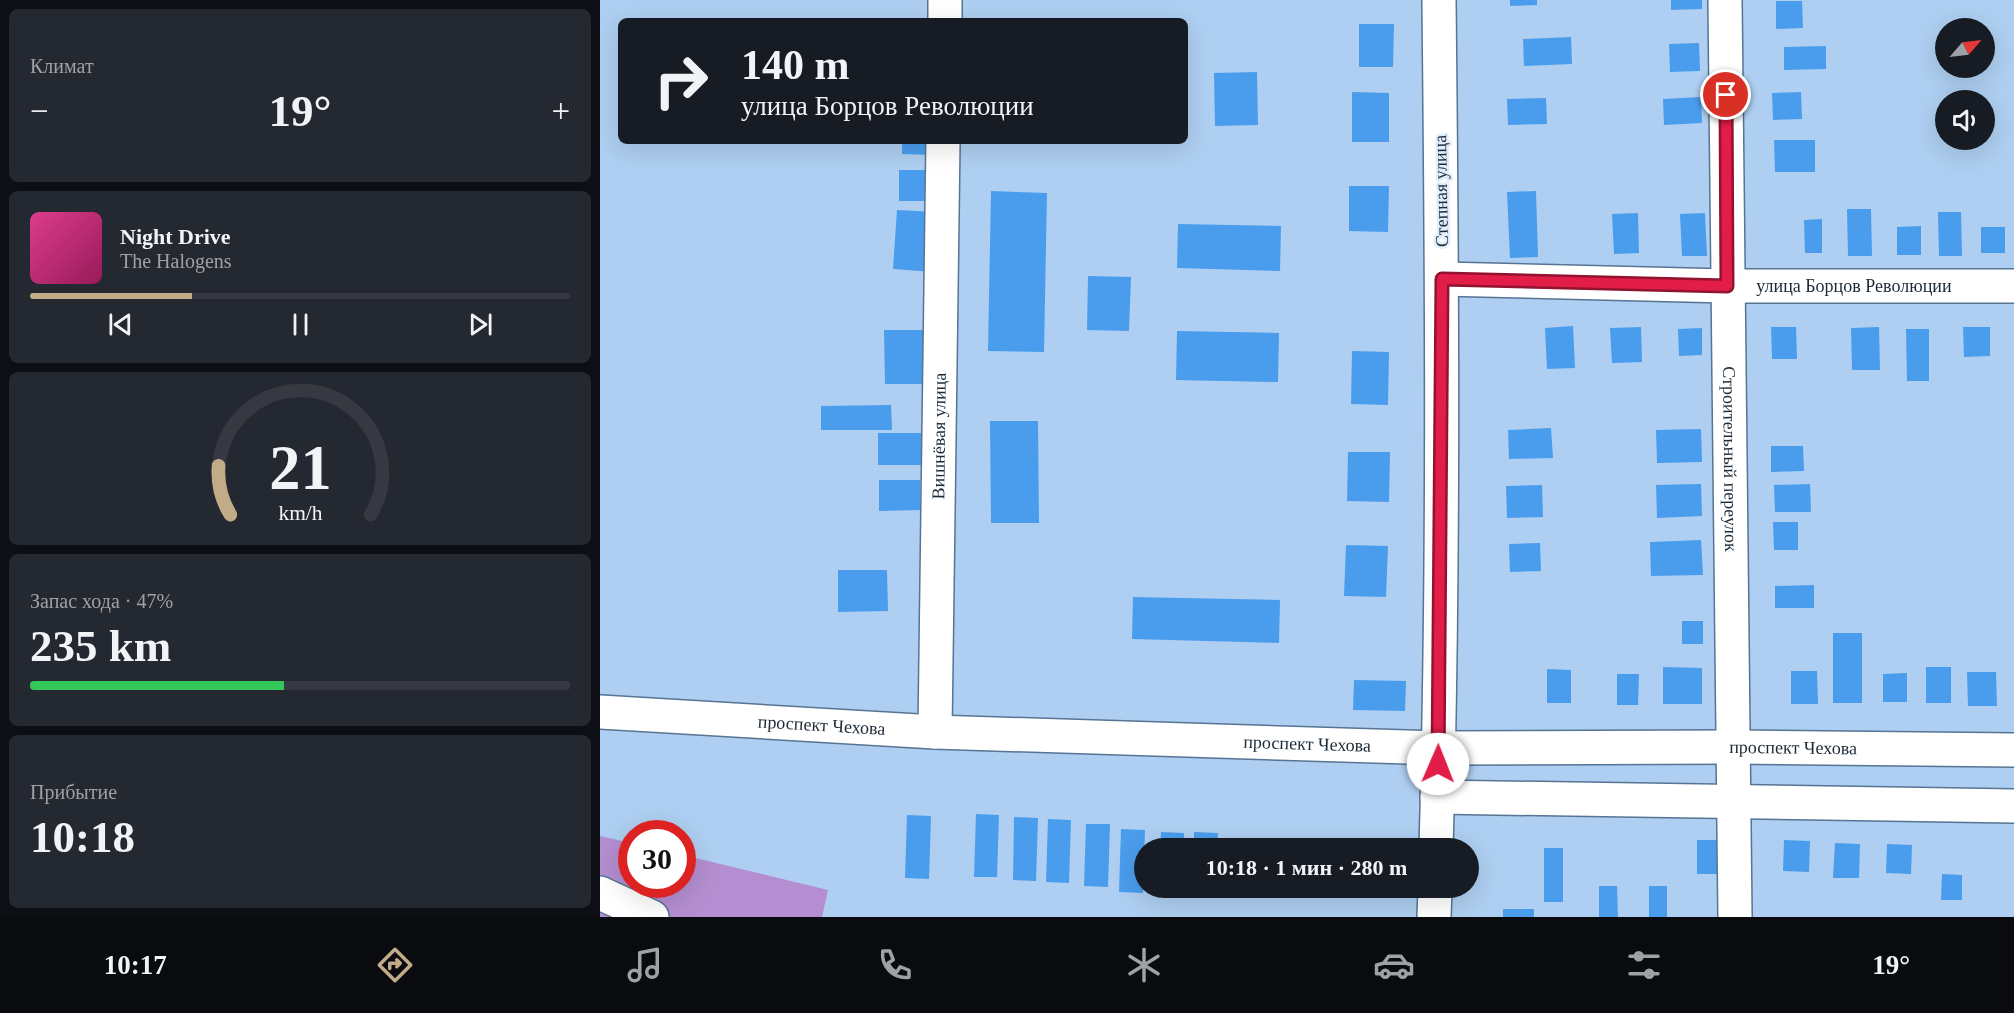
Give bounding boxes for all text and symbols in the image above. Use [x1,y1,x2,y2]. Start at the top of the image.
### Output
north arrow [1935,18,1995,78]
map controls [1935,18,1995,150]
icon: right [642,42,720,120]
text: 140 m [741,42,850,88]
text: Климат [30,55,94,77]
pin [1700,69,1751,120]
icon: arrive [1709,78,1742,111]
text: 19° [269,86,332,136]
button: sound [1935,90,1995,150]
text: улица Борцов Революции [741,91,1034,121]
text: − [30,93,49,129]
text: + [551,93,570,129]
street label: Степная улица [1430,135,1452,247]
text: Night Drive [120,224,231,249]
text: The Halogens [120,250,232,272]
street label: улица Борцов Революции [1756,276,1952,296]
icon: previous [104,308,137,341]
icon: pause [284,308,317,341]
icon: next [464,308,497,341]
street label: Строительный переулок [1719,366,1741,552]
street label: Вишнёвая улица [928,373,950,500]
text: 21 [269,434,331,503]
text: km/h [278,502,322,526]
text: Запас хода · 47% [30,590,173,612]
text: 235 km [30,621,171,671]
street label: проспект Чехова [757,711,886,739]
street label: проспект Чехова [1243,732,1371,756]
position arrow [1406,732,1470,796]
street label: проспект Чехова [1729,737,1857,758]
text: Прибытие [30,781,117,803]
text: 10:18 [30,812,135,862]
speed limit sign: 30 [618,820,696,898]
text: 10:18 · 1 мин · 280 m [1206,855,1407,880]
icon: directions [374,944,416,986]
icon: music [624,944,666,986]
icon: phone [874,944,916,986]
icon: climate [1123,944,1165,986]
icon: car [1373,944,1415,986]
icon: filters [1623,944,1665,986]
text: 10:17 [104,950,167,980]
text: 19° [1872,950,1910,980]

